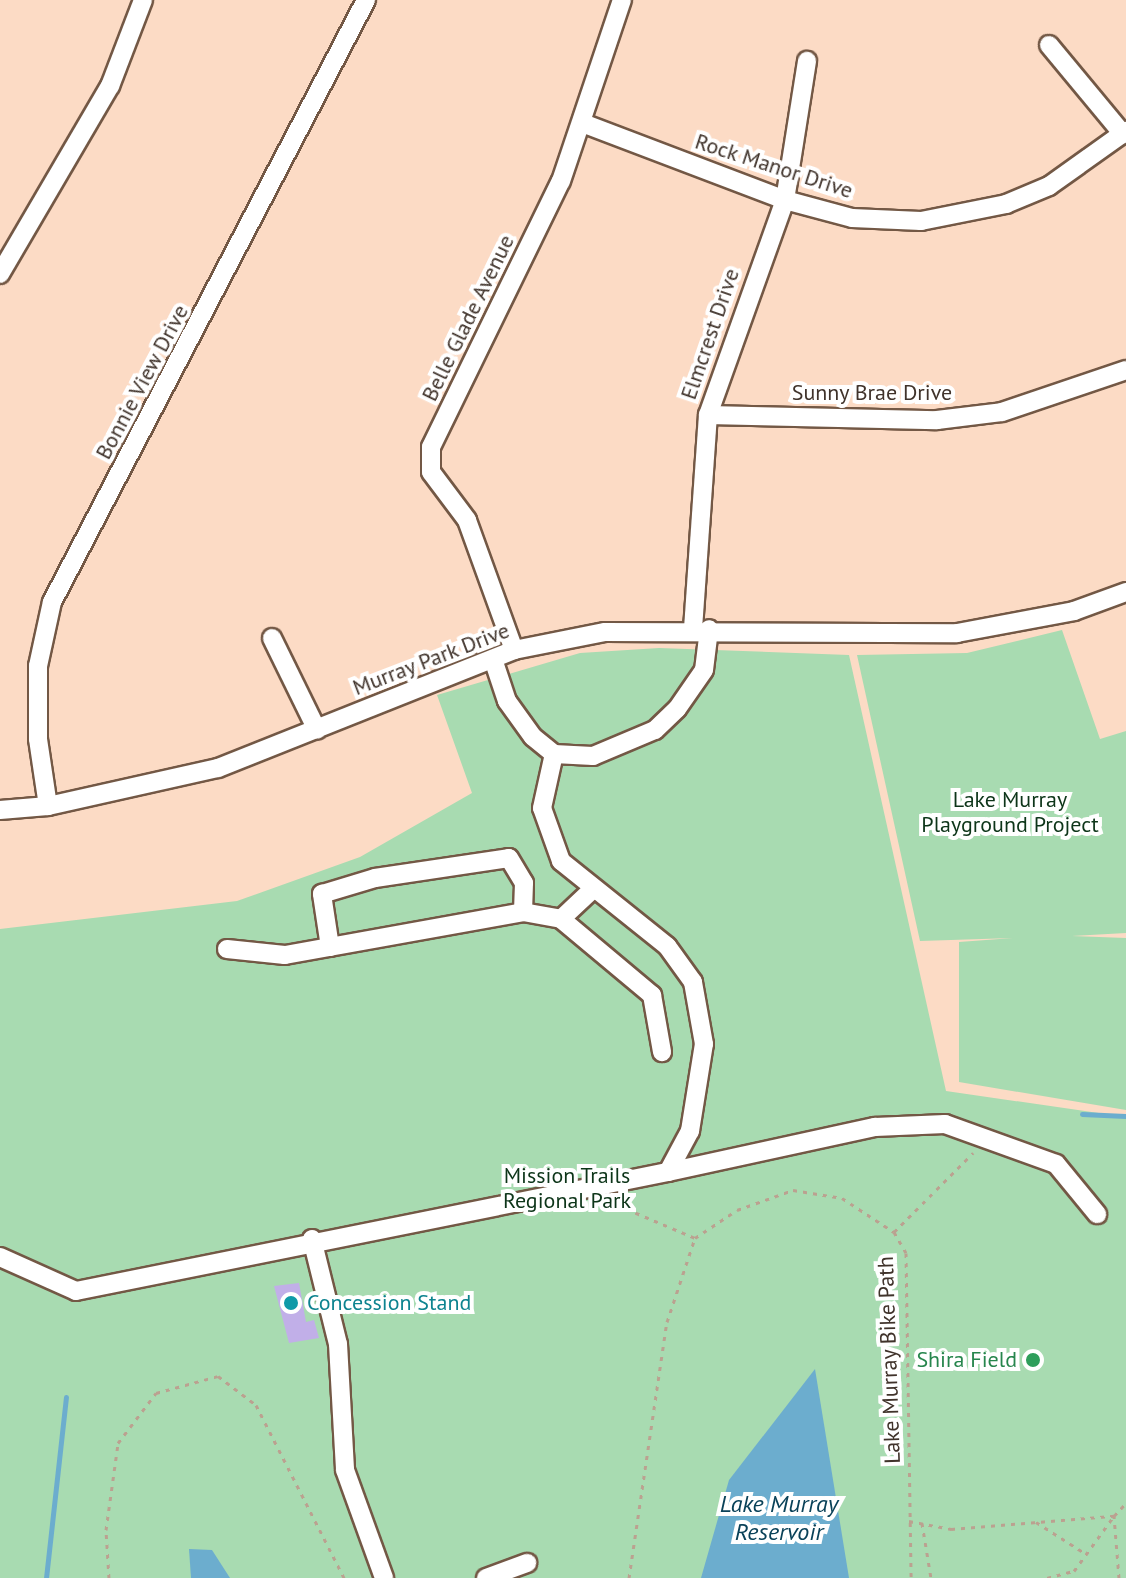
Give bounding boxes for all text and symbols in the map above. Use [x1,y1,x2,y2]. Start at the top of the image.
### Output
street label: Rock Manor Drive [691,128,857,204]
street label: Belle Glade Avenue [416,230,520,406]
street label: Elmcrest Drive [675,265,745,403]
street label: Bonnie View Drive [90,300,194,464]
street label: Sunny Brae Drive [791,380,953,406]
street label: Murray Park Drive [348,617,514,701]
park label: Lake Murray Playground Project [921,786,1099,838]
park label: Mission Trails Regional Park [503,1162,631,1214]
street label: Lake Murray Bike Path [872,1255,906,1465]
place label: Concession Stand [307,1290,471,1316]
marker: Concession Stand [282,1294,300,1312]
place label: Shira Field [916,1347,1017,1373]
marker: Shira Field [1024,1351,1042,1369]
water label: Lake Murray Reservoir [720,1490,838,1546]

